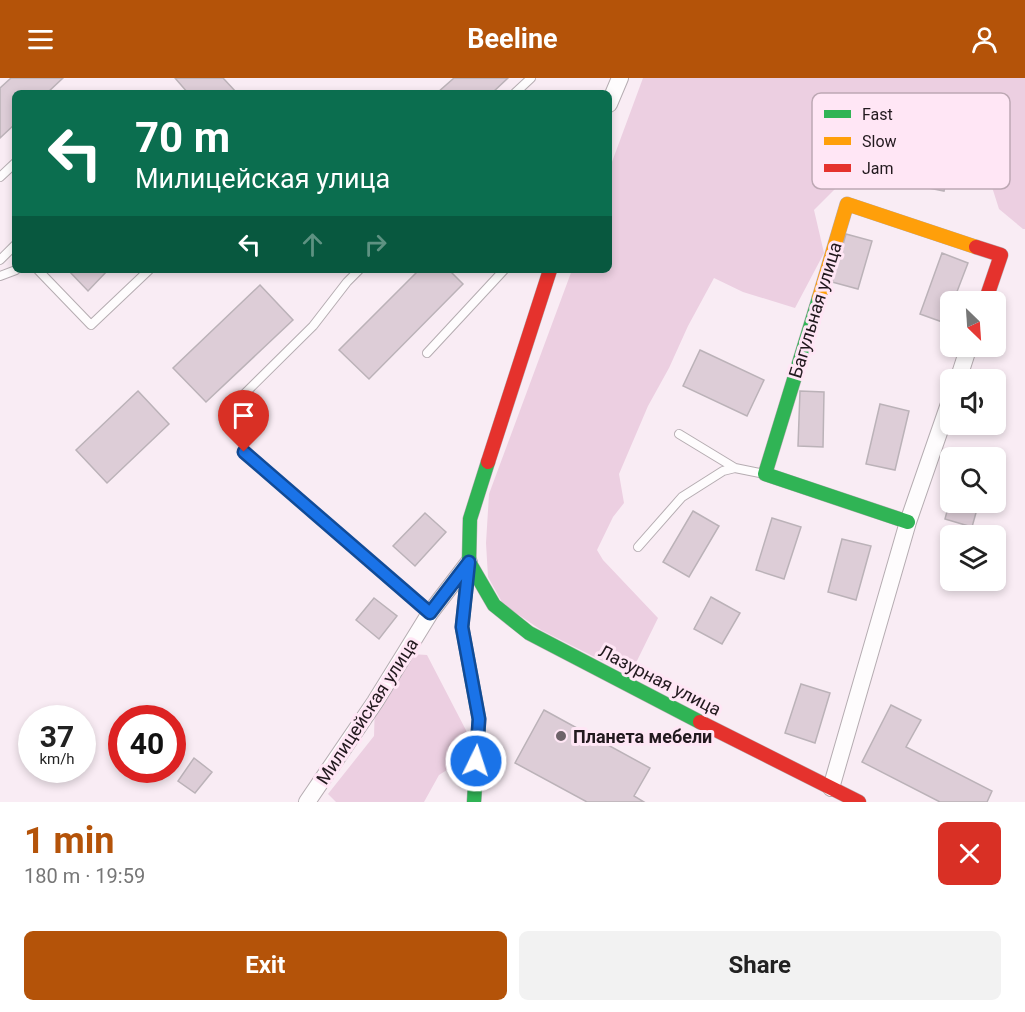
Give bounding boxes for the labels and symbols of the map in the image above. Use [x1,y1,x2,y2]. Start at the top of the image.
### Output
legend [812,93,1010,189]
text: Fast [862,105,893,124]
text: Slow [862,132,897,151]
text: Jam [862,159,894,178]
street label: Багульная улица [784,240,846,380]
north arrow [940,291,1006,357]
pin [218,390,269,452]
street label: Милицейская улица [312,634,422,788]
street label: Лазурная улица [595,640,725,720]
speed limit sign: 40 [108,705,186,783]
place label: Планета мебели [573,726,712,747]
position arrow [444,729,508,793]
marker: Планета мебели [554,729,568,743]

